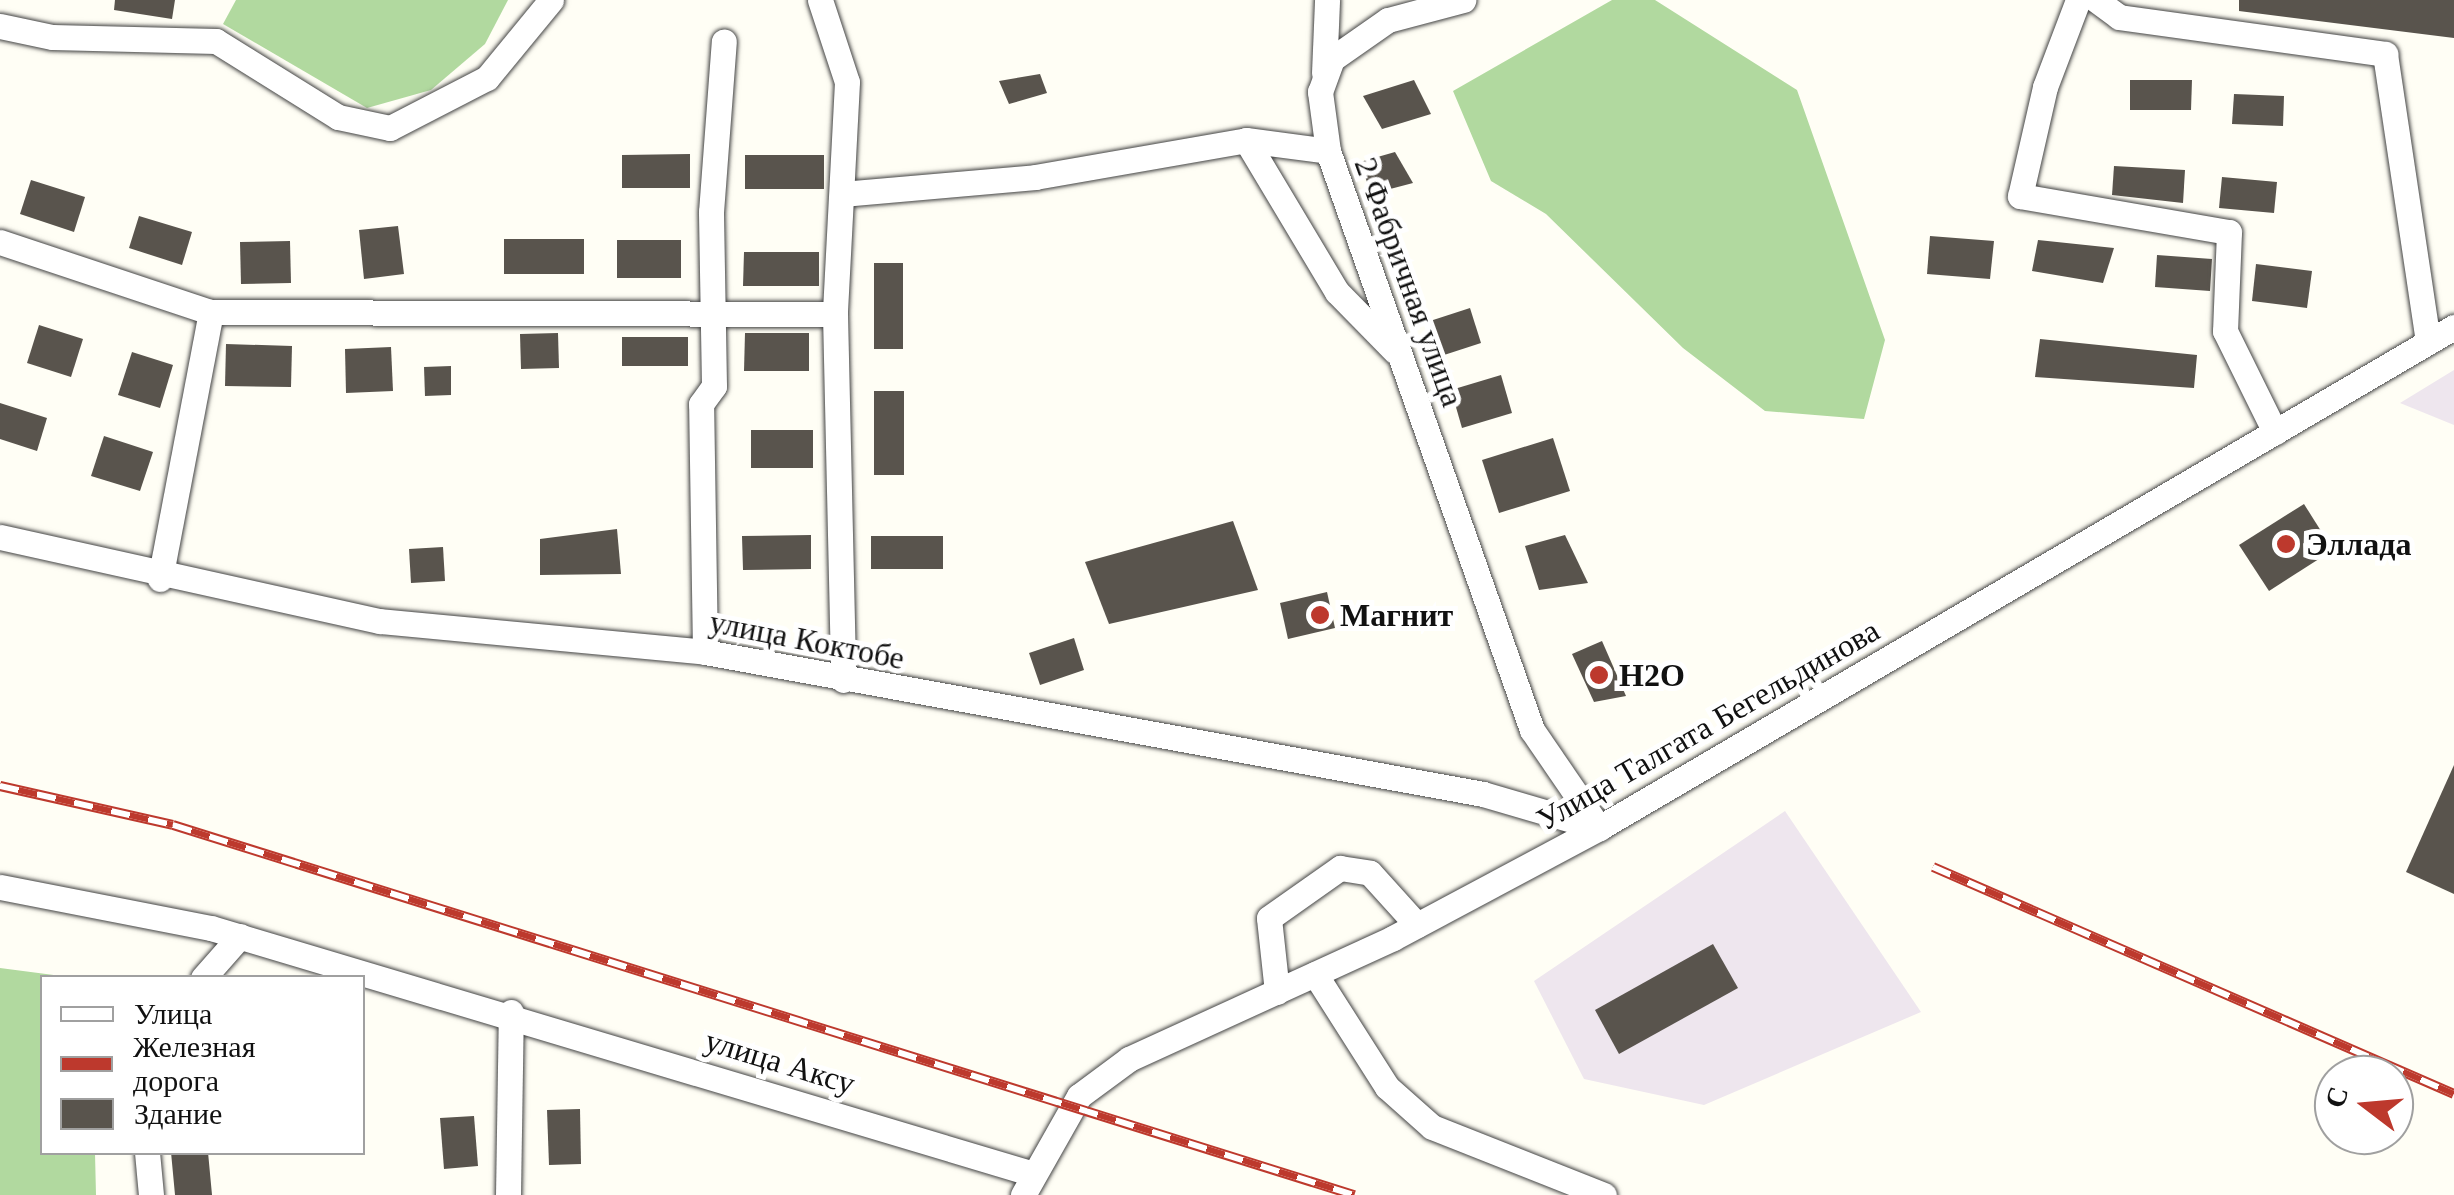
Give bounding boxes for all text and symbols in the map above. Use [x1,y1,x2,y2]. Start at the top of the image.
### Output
street label: 2 Фабричная улица [1346,152,1472,412]
place label: Эллада [2306,525,2411,563]
marker: Эллада [2275,533,2297,555]
place label: Магнит [1340,596,1453,634]
street label: улица Коктобе [706,602,908,678]
marker: Магнит [1309,604,1331,626]
street label: Улица Талгата Бегельдинова [1530,611,1886,839]
place label: H2O [1619,656,1685,694]
marker: H2O [1588,664,1610,686]
legend [40,975,365,1155]
text: Улица [134,997,212,1030]
street label: улица Аксу [700,1021,860,1103]
text: Железная дорога [133,1030,255,1097]
north arrow [2314,1055,2414,1155]
text: С [2319,1083,2354,1111]
text: Здание [134,1097,222,1130]

